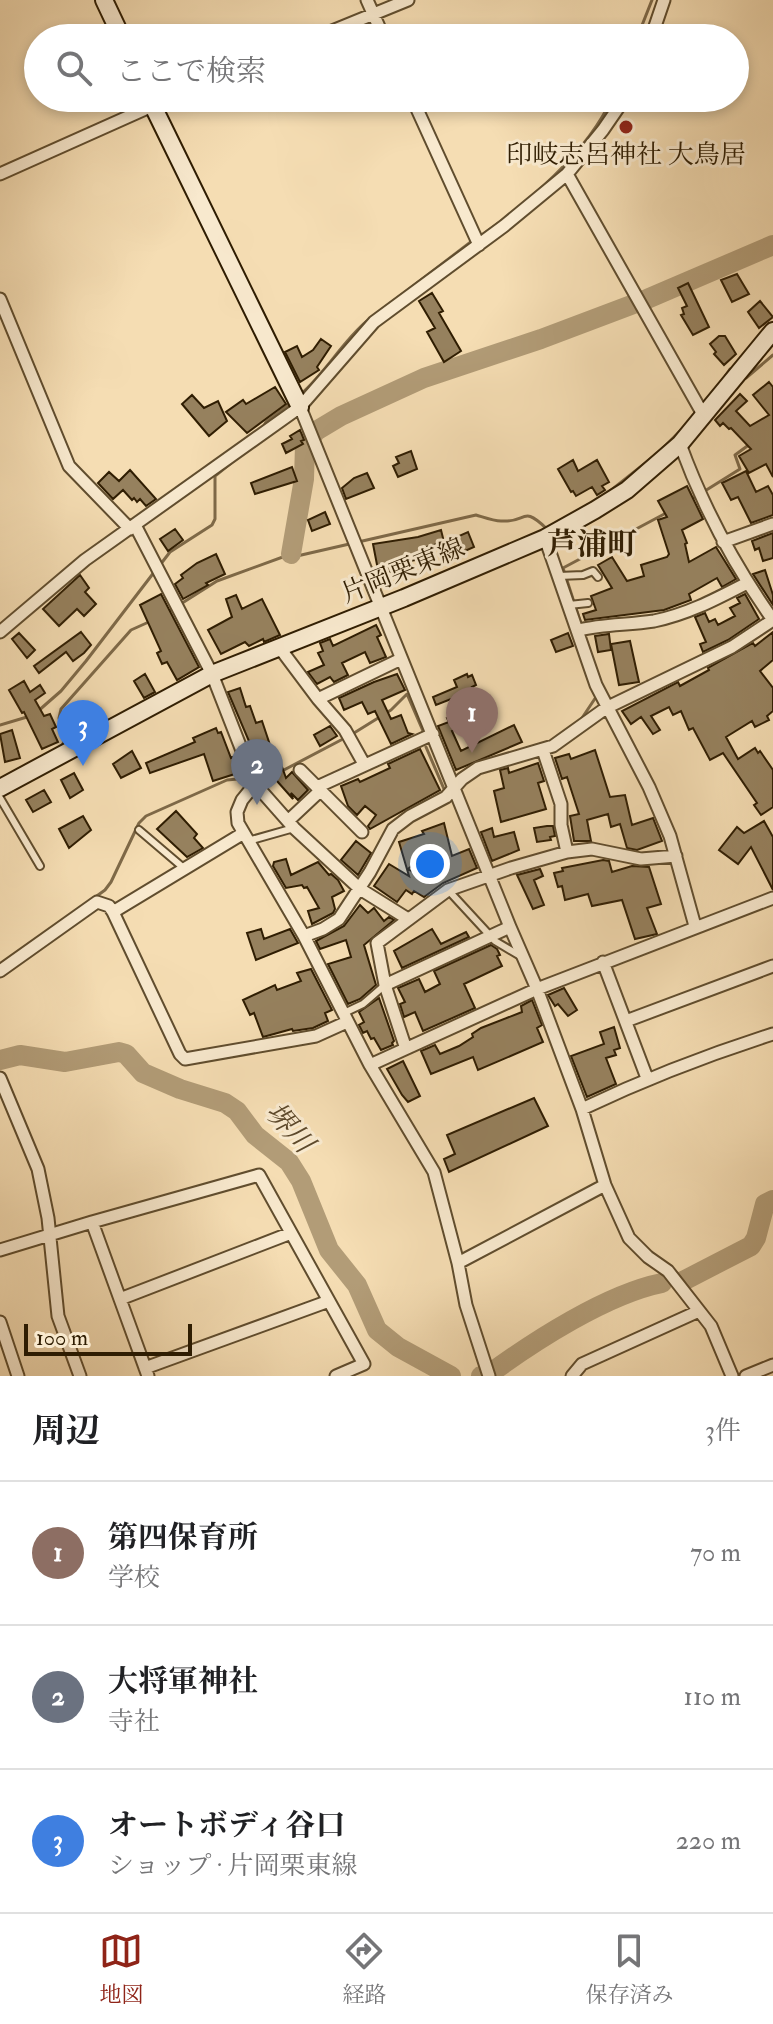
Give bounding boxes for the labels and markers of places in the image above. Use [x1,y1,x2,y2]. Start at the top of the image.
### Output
marker: 印岐志呂神社 大鳥居 [617,118,635,136]
place label: 印岐志呂神社 大鳥居 [506,139,746,171]
pin: 1 [446,687,498,753]
pin: 3 [57,700,109,766]
pin: 2 [231,739,283,805]

